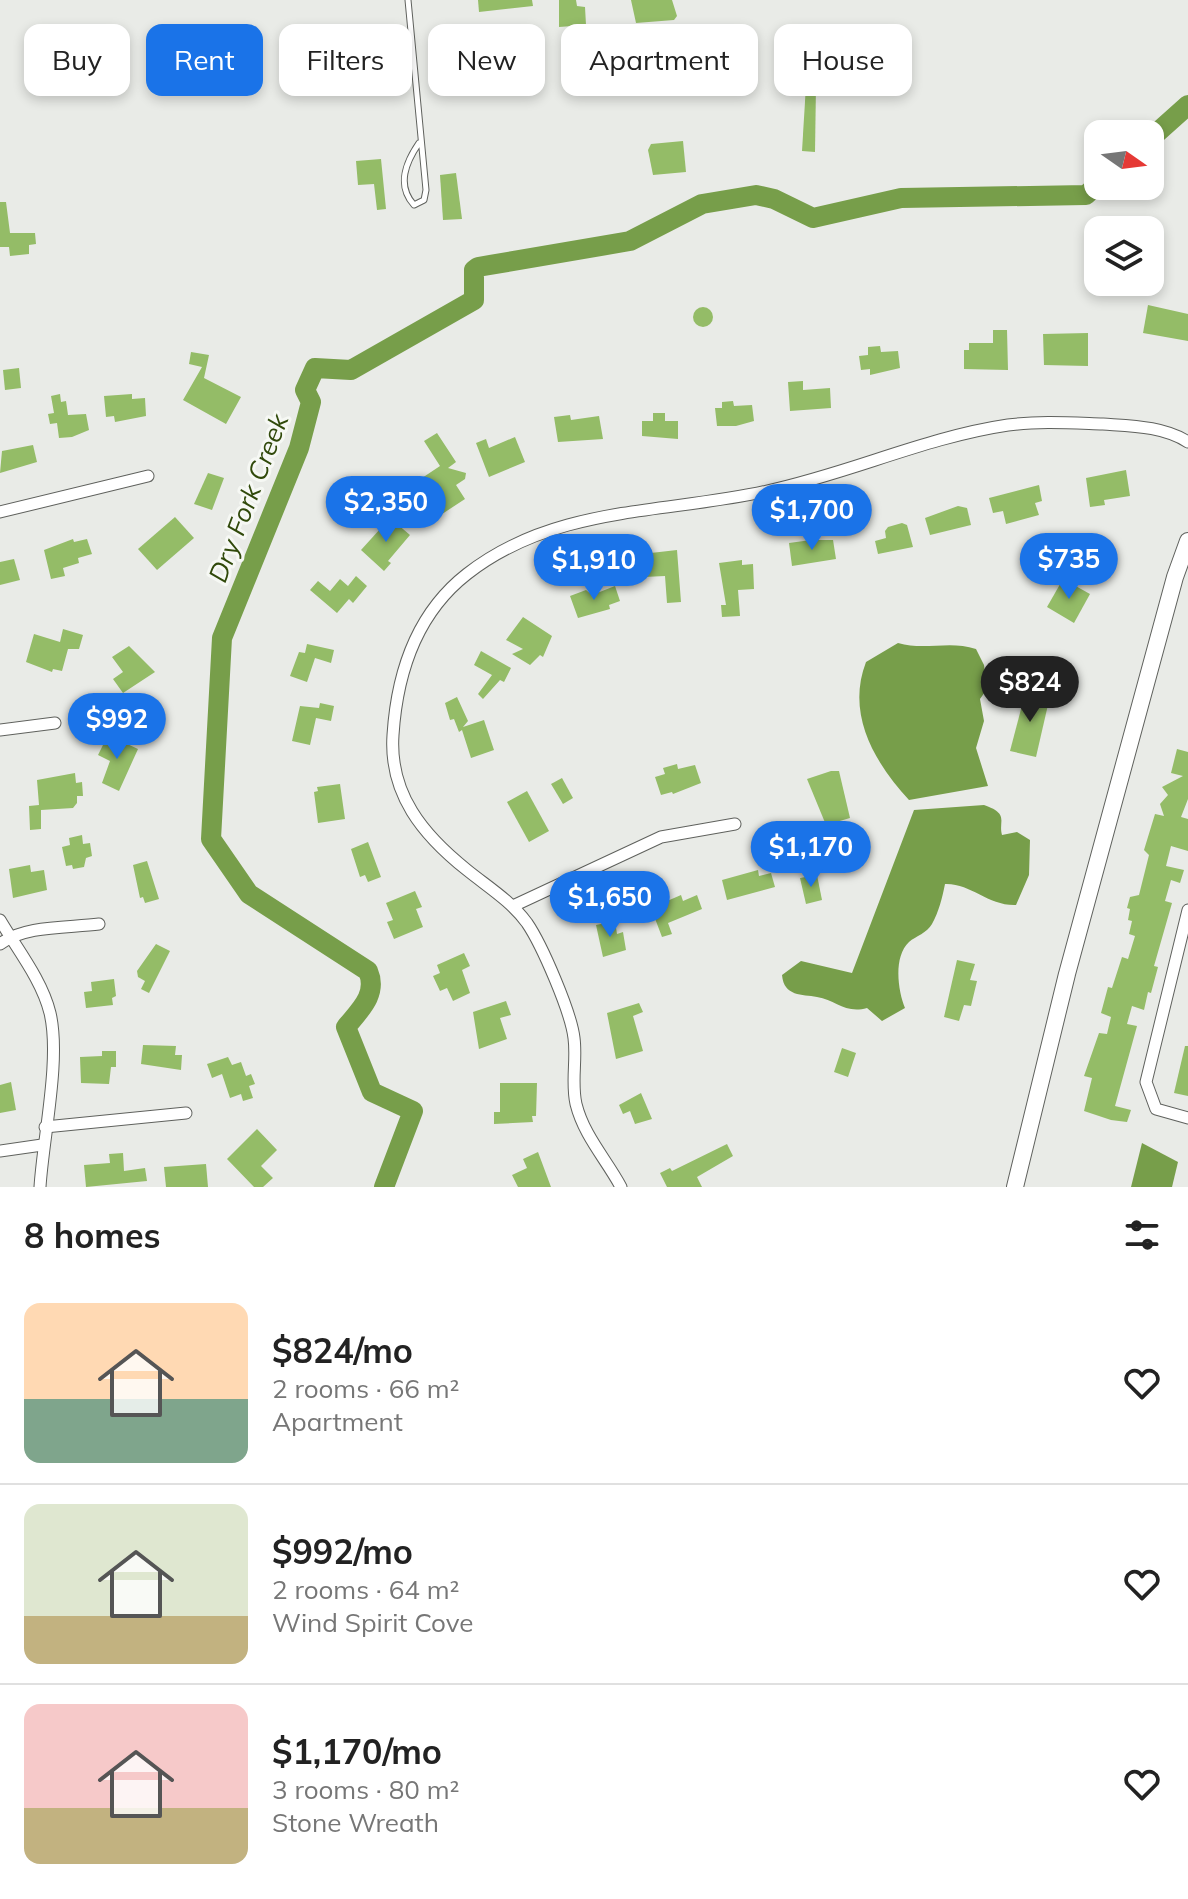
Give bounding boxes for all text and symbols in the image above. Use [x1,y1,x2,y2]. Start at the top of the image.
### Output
chip: Buy [24,24,130,96]
chip: Rent [146,24,263,96]
chip: Filters [279,24,412,96]
chip: New [428,24,545,96]
chip: Apartment [561,24,758,96]
chip: House [774,24,912,96]
north arrow [1084,120,1164,200]
map controls [1084,120,1164,296]
button: layers [1084,216,1164,296]
water label: Dry Fork Creek [201,409,295,587]
pin: $2,350 [321,476,451,544]
pin: $1,700 [747,484,877,552]
text: $2,350 [344,485,428,518]
text: $1,700 [770,493,854,526]
pin: $735 [1022,533,1116,601]
pin: $1,910 [529,534,659,602]
text: $735 [1038,542,1100,575]
text: $1,910 [552,543,636,576]
pin: $824 [983,656,1077,724]
text: $824 [999,665,1061,698]
pin: $992 [70,693,164,761]
text: $992 [86,702,148,735]
pin: $1,170 [746,821,876,889]
text: $1,170 [769,830,853,863]
pin: $1,650 [545,871,675,939]
text: $1,650 [568,880,652,913]
icon: filters [1120,1213,1164,1257]
text: 8 homes [24,1214,161,1257]
text: $824/mo [272,1329,413,1372]
icon: home [88,1335,184,1431]
icon: heart [1120,1361,1164,1405]
text: 2 rooms · 66 m² [272,1372,459,1405]
text: Apartment [272,1405,403,1438]
text: $992/mo [272,1530,413,1573]
icon: home [88,1536,184,1632]
icon: heart [1120,1562,1164,1606]
text: 2 rooms · 64 m² [272,1573,459,1606]
text: Wind Spirit Cove [272,1606,474,1639]
text: $1,170/mo [272,1730,442,1773]
icon: home [88,1736,184,1832]
icon: heart [1120,1762,1164,1806]
text: 3 rooms · 80 m² [272,1773,459,1806]
text: Stone Wreath [272,1806,439,1839]

